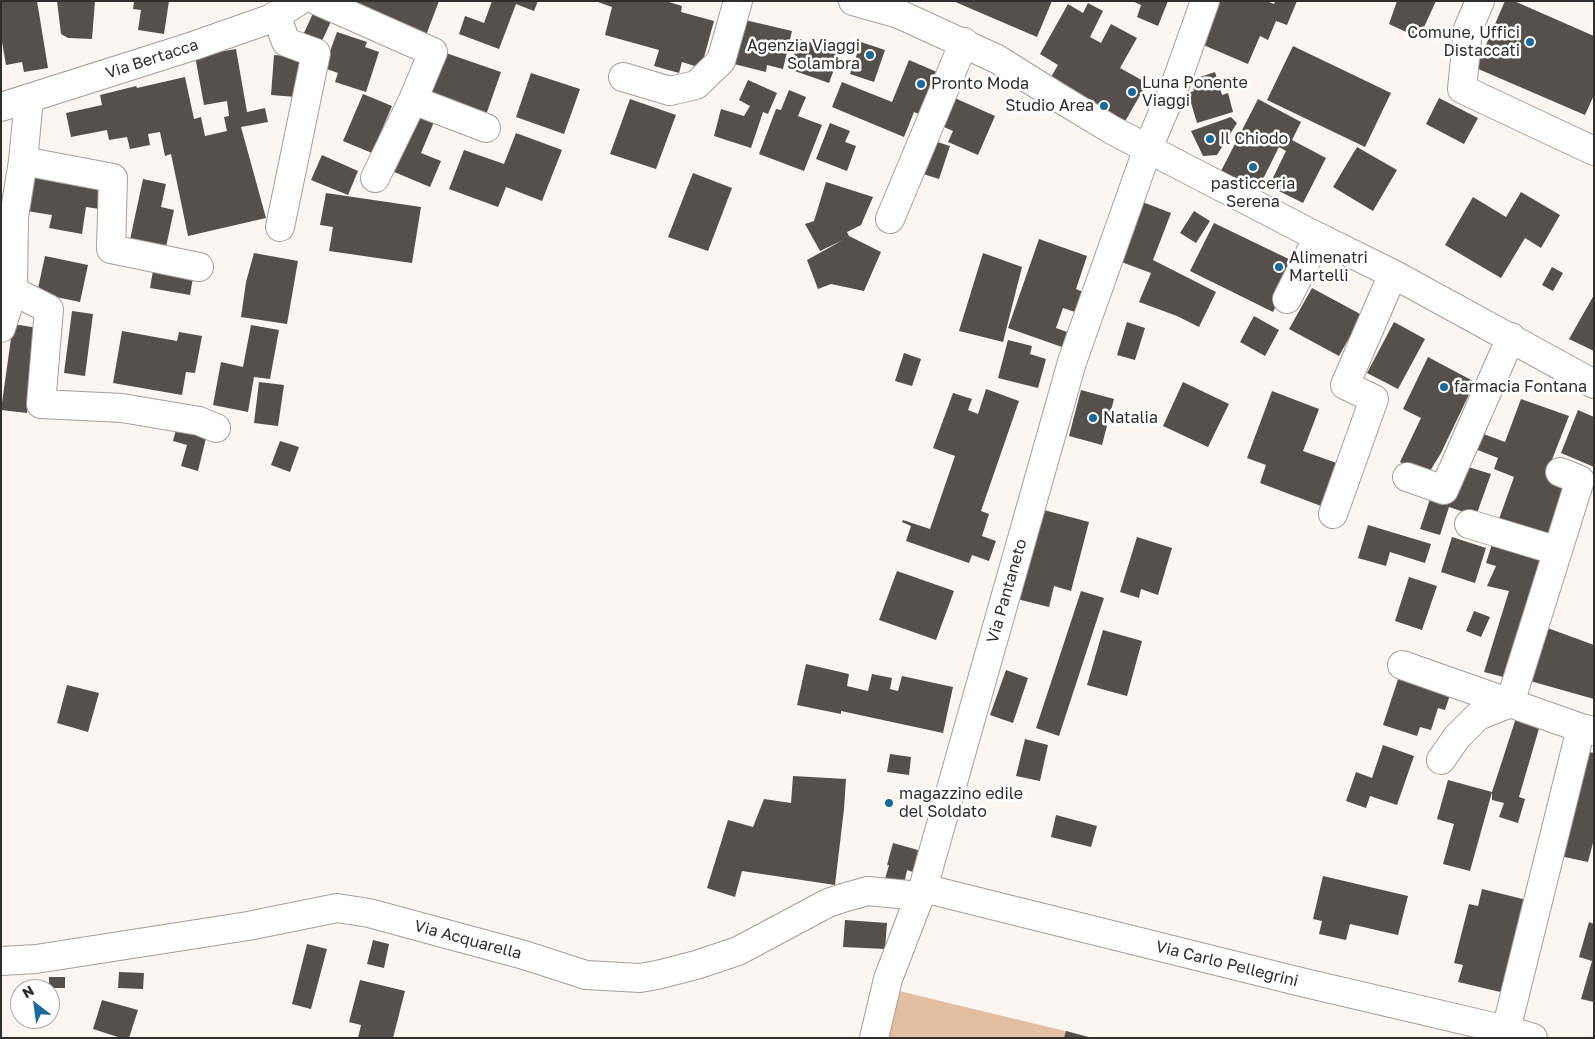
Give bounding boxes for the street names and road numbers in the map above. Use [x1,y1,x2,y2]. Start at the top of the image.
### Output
street label: Via Bertacca [103,35,201,83]
street label: Via Pantaneto [983,537,1031,645]
street label: Via Acquarella [412,916,524,964]
street label: Via Carlo Pellegrini [1154,937,1300,991]

